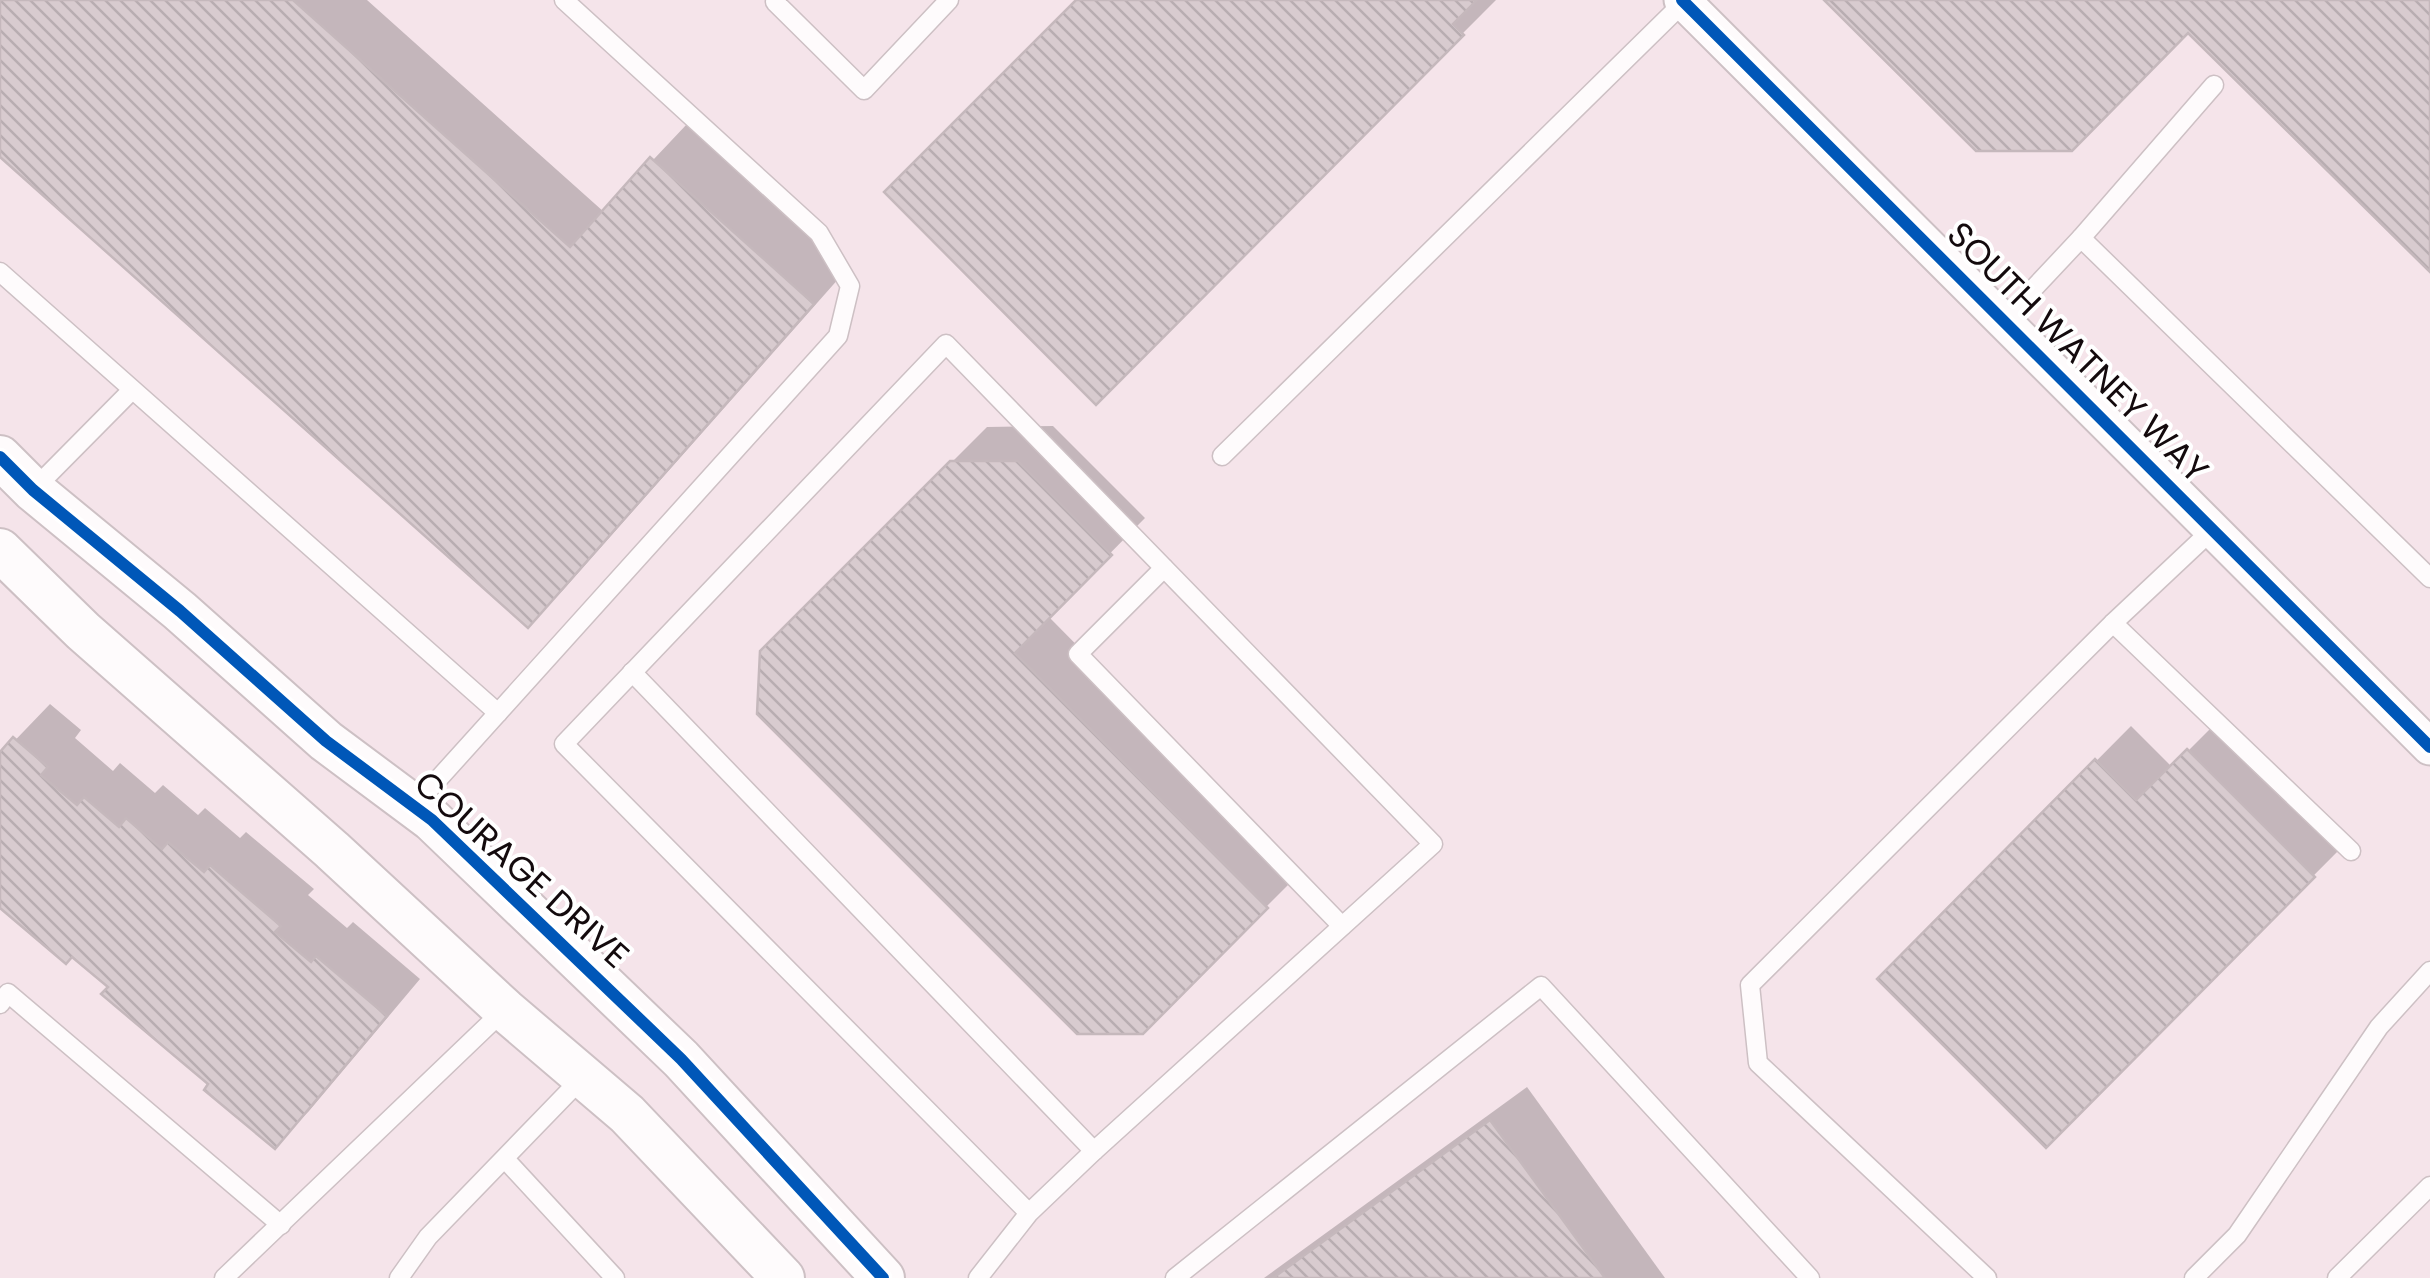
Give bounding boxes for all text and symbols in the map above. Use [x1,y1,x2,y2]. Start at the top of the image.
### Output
street label: SOUTH WATNEY WAY [1936,210,2220,494]
street label: COURAGE DRIVE [404,759,640,979]

